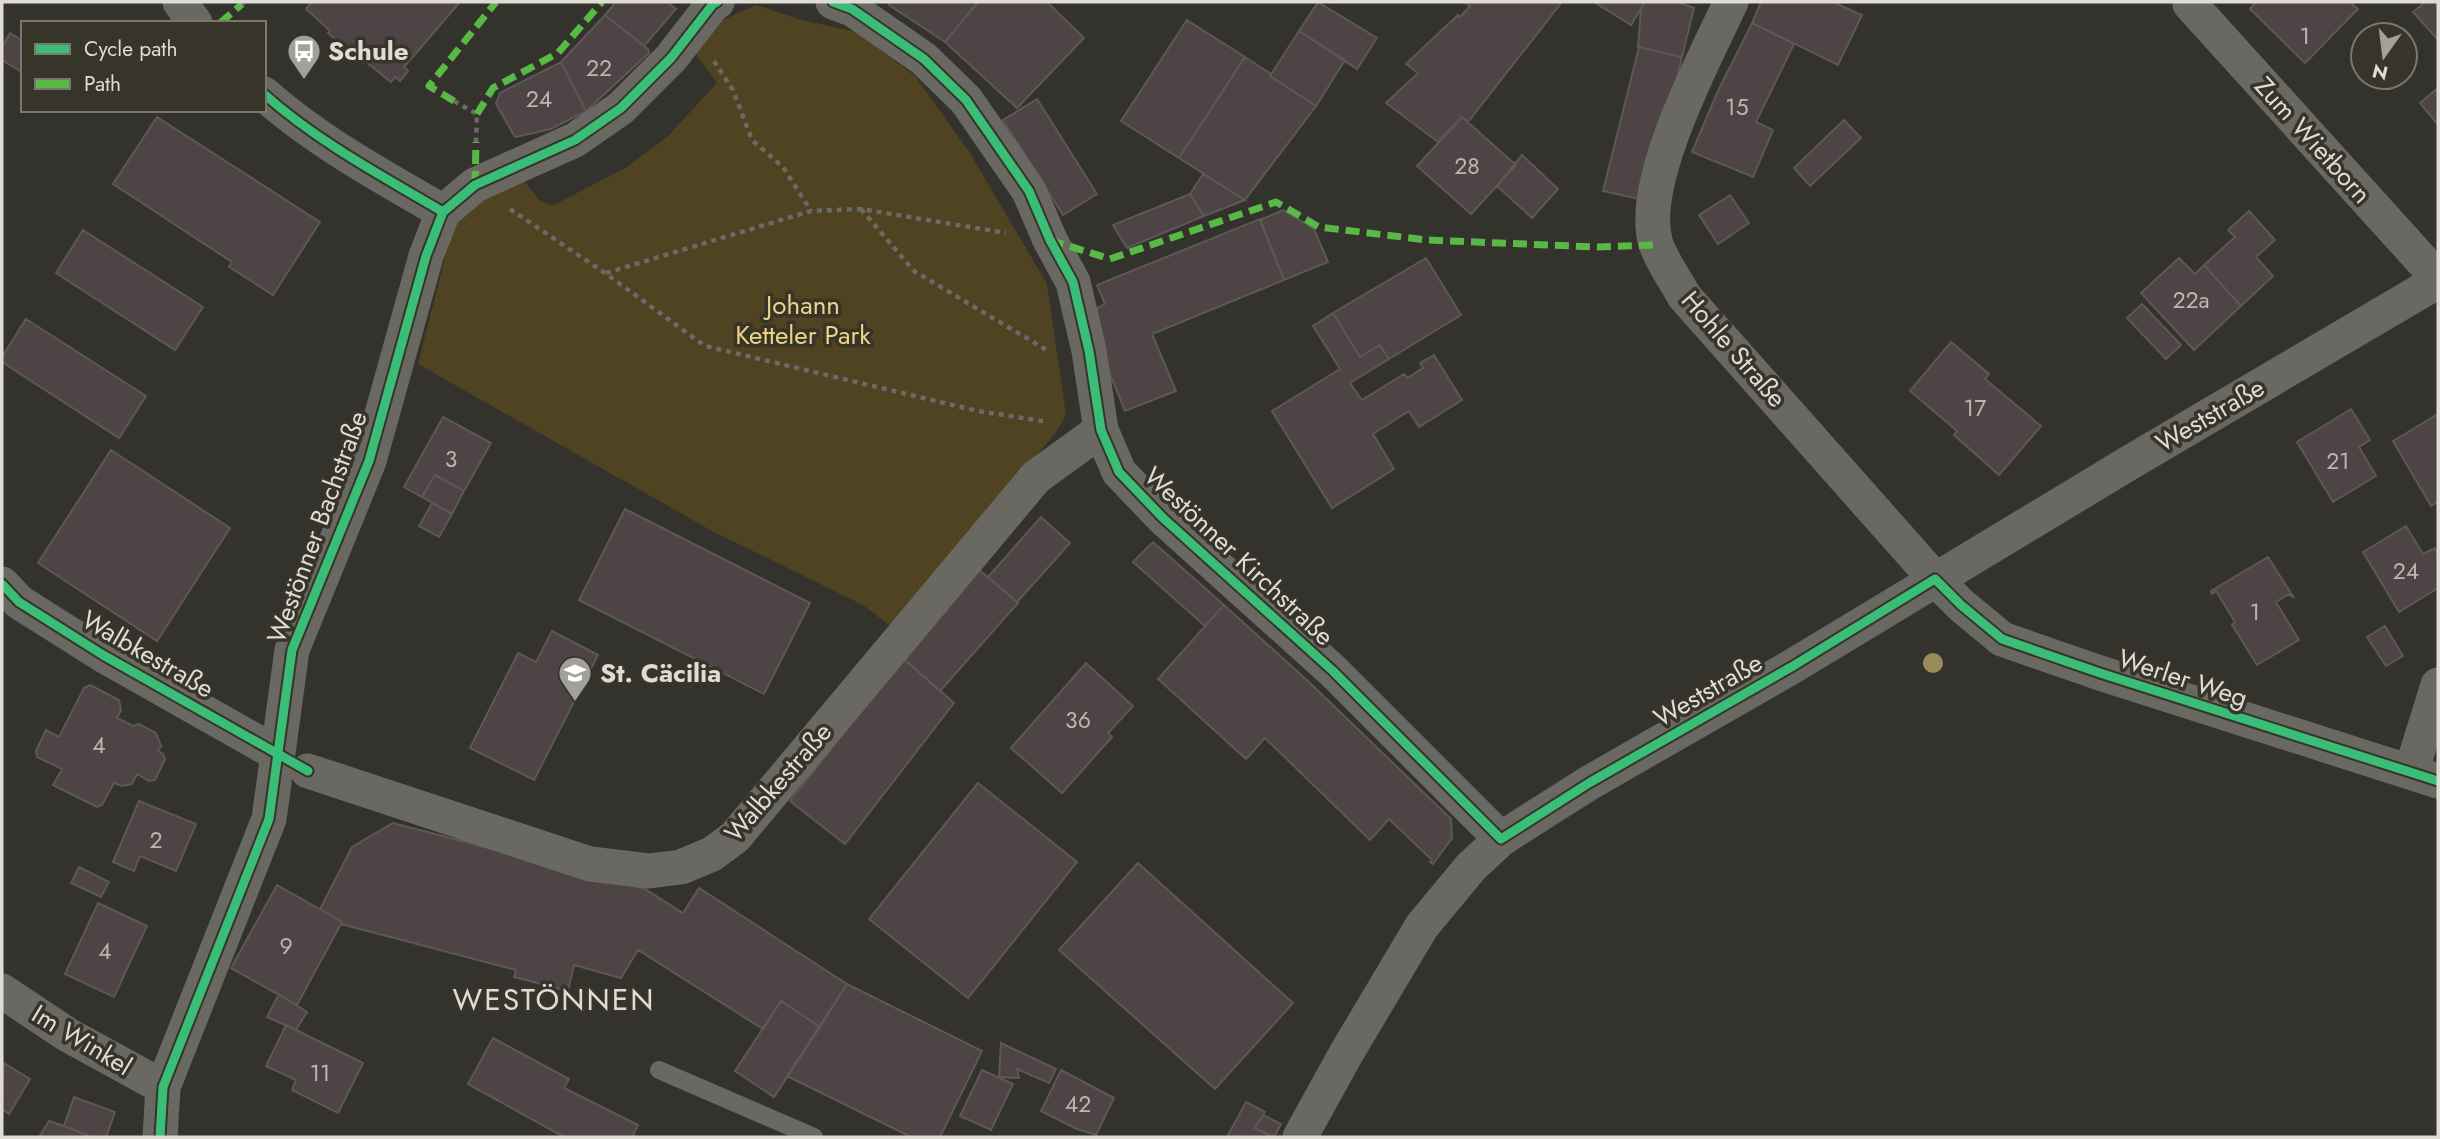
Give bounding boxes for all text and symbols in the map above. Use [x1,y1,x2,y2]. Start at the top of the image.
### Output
house number: 1 [2300,19,2310,53]
legend [21,21,266,112]
north arrow [2349,21,2419,91]
bus stop icon: Schule [285,32,323,81]
place label: Schule [328,32,409,70]
text: Cycle path [84,34,177,64]
house number: 22 [586,51,612,85]
text: N [2369,57,2391,87]
street label: Zum Wietborn [2246,68,2380,212]
text: Path [84,69,121,99]
house number: 24 [526,82,552,116]
house number: 15 [1725,90,1749,124]
house number: 28 [1454,149,1480,183]
street label: Hohle Straße [1673,282,1795,416]
house number: 22a [2172,283,2210,317]
park label: Johann Ketteler Park [735,286,871,354]
street label: Weststraße [2149,369,2271,461]
house number: 17 [1964,391,1986,425]
street label: Westönner Bachstraße [257,406,377,648]
house number: 3 [445,442,457,476]
house number: 21 [2326,444,2350,478]
street label: Westönner Kirchstraße [1135,458,1343,654]
house number: 24 [2393,554,2419,588]
house number: 1 [2250,595,2260,629]
street label: Walbkestraße [75,601,221,707]
street label: Werler Weg [2113,639,2253,717]
street label: Weststraße [1647,644,1769,736]
school or university icon: St. Cäcilia [556,654,594,703]
place label: St. Cäcilia [600,654,721,692]
house number: 36 [1065,703,1091,737]
street label: Walbkestraße [715,714,841,850]
house number: 4 [92,728,106,762]
house number: 2 [149,823,163,857]
house number: 9 [279,929,293,963]
house number: 4 [98,934,112,968]
district label: WESTÖNNEN [452,978,656,1021]
street label: Im Winkel [25,995,139,1085]
house number: 11 [310,1056,330,1090]
house number: 42 [1065,1087,1091,1121]

